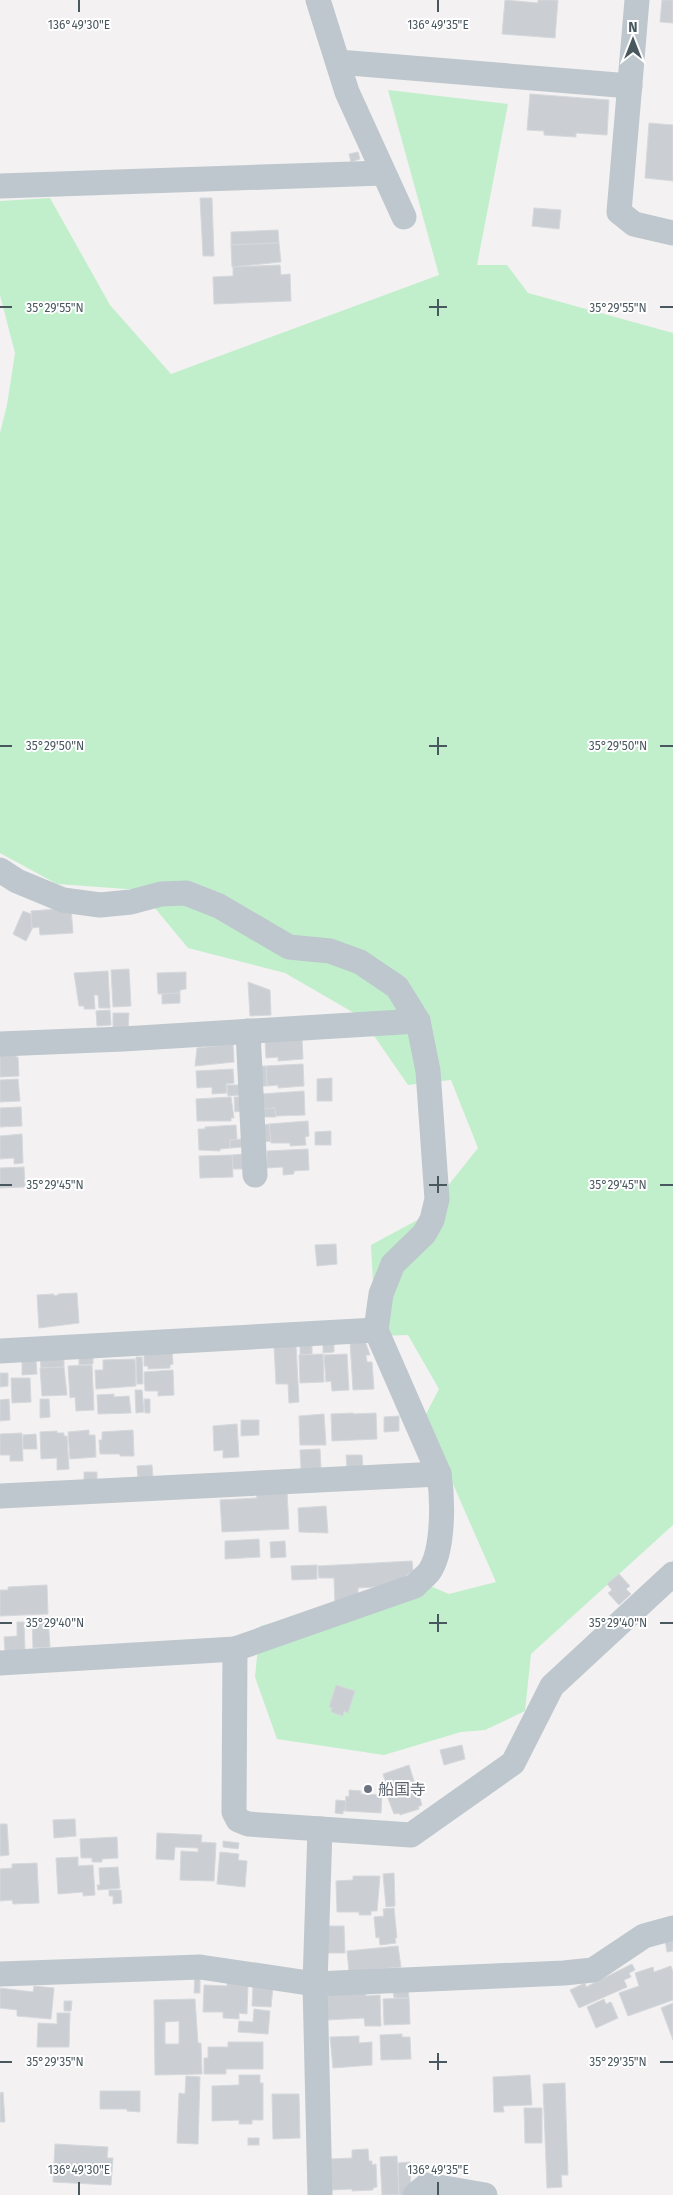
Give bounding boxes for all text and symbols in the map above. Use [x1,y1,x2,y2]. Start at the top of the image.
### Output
north arrow [608,15,658,65]
text: 136°49'30"E [48,18,110,32]
text: 136°49'35"E [407,18,469,32]
text: N [628,19,638,36]
text: 35°29'55"N [26,301,84,315]
text: 35°29'55"N [589,301,647,315]
text: 35°29'50"N [26,739,84,753]
text: 35°29'50"N [589,739,647,753]
text: 35°29'45"N [26,1178,84,1192]
text: 35°29'45"N [589,1178,647,1192]
text: 35°29'40"N [26,1616,84,1630]
text: 35°29'40"N [589,1616,647,1630]
place label: 船国寺 [378,1780,426,1799]
marker: 船国寺 [362,1783,374,1795]
text: 35°29'35"N [26,2055,84,2069]
text: 35°29'35"N [589,2055,647,2069]
text: 136°49'30"E [48,2163,110,2177]
text: 136°49'35"E [407,2163,469,2177]

